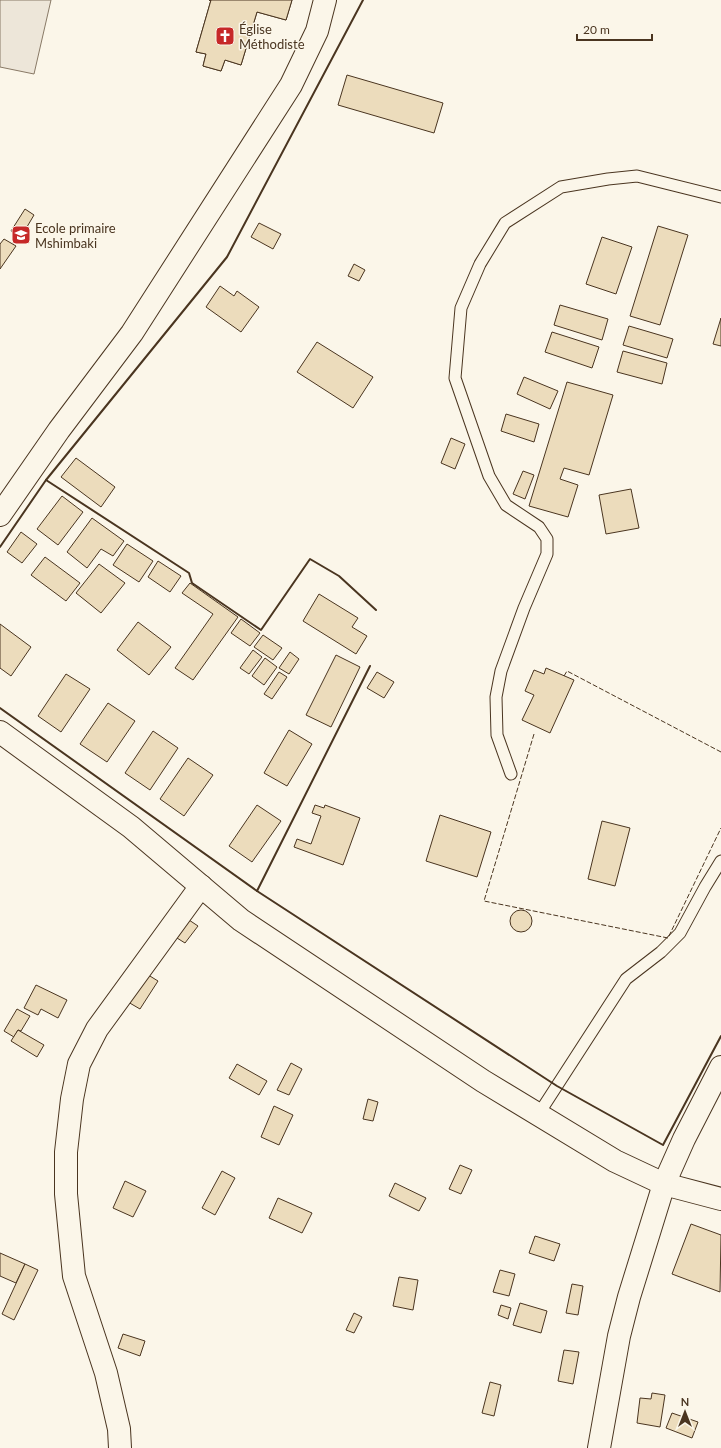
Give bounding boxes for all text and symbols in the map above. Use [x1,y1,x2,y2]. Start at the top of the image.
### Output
scale bar [577,16,652,42]
place label: Église Méthodiste [239,21,305,52]
text: 20 m [583,22,610,37]
church icon: Église Méthodiste [214,25,236,47]
place label: Ecole primaire Mshimbaki [35,220,116,251]
school or university icon: Ecole primaire Mshimbaki [10,224,32,246]
north arrow [665,1392,705,1432]
text: N [681,1395,689,1408]

